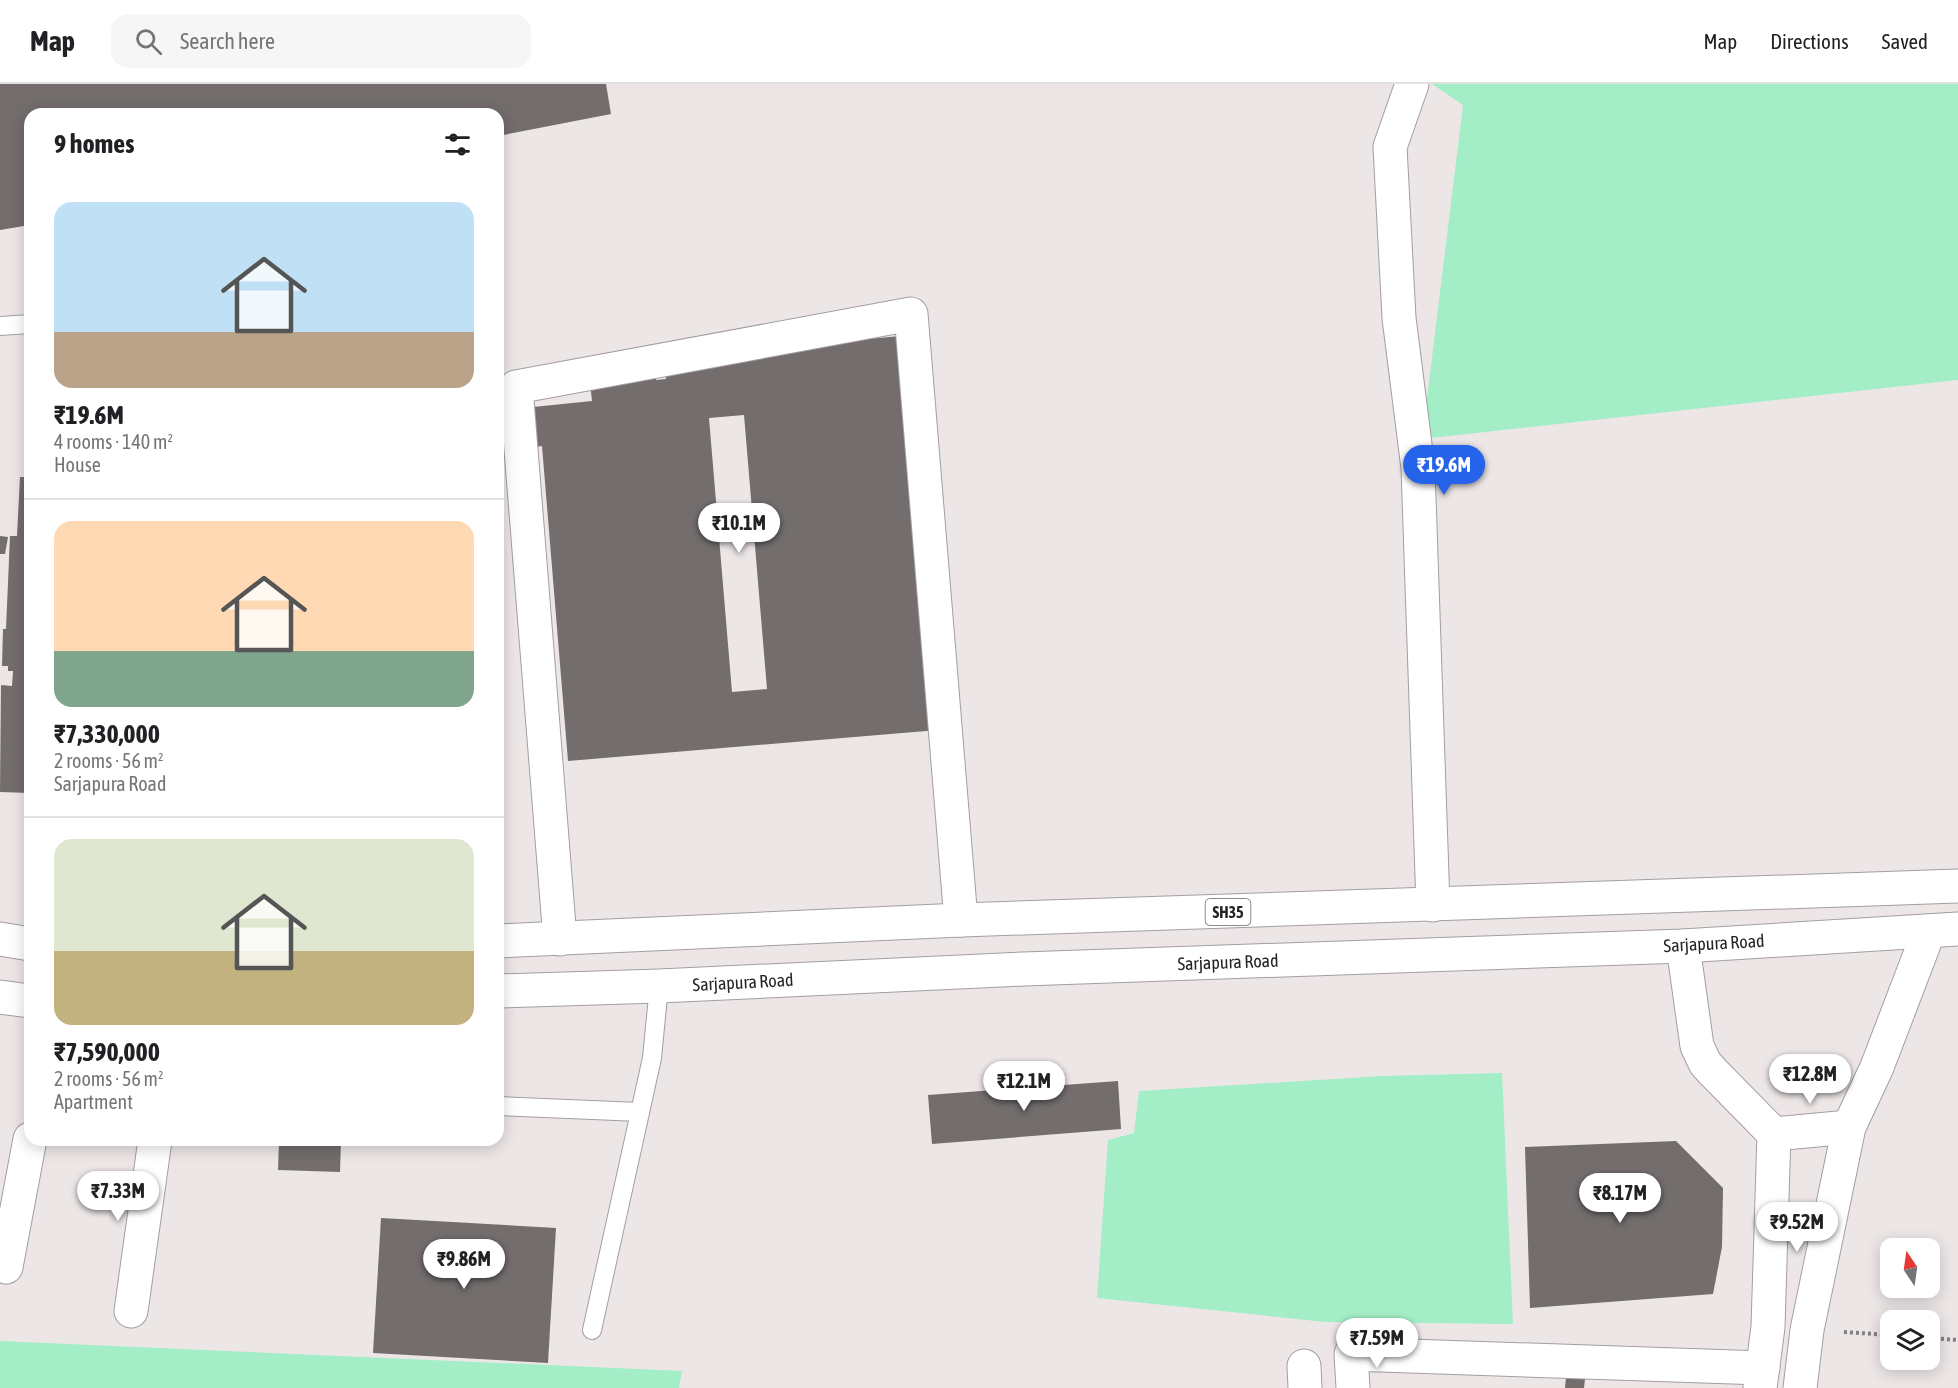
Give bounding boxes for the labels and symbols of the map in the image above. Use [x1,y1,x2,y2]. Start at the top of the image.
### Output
pin: ₹19.6M [1395,445,1493,496]
pin: ₹10.1M [690,503,788,554]
road number: SH35 [1206,899,1250,925]
street label: Sarjapura Road [1663,930,1765,956]
street label: Sarjapura Road [1177,950,1279,974]
street label: Sarjapura Road [692,969,794,995]
pin: ₹12.8M [1761,1054,1859,1105]
pin: ₹12.1M [975,1061,1073,1112]
pin: ₹7.33M [69,1171,167,1222]
pin: ₹8.17M [1571,1173,1669,1224]
pin: ₹9.52M [1748,1202,1846,1253]
north arrow [1880,1238,1940,1298]
pin: ₹9.86M [415,1239,513,1290]
pin: ₹7.59M [1328,1318,1426,1369]

